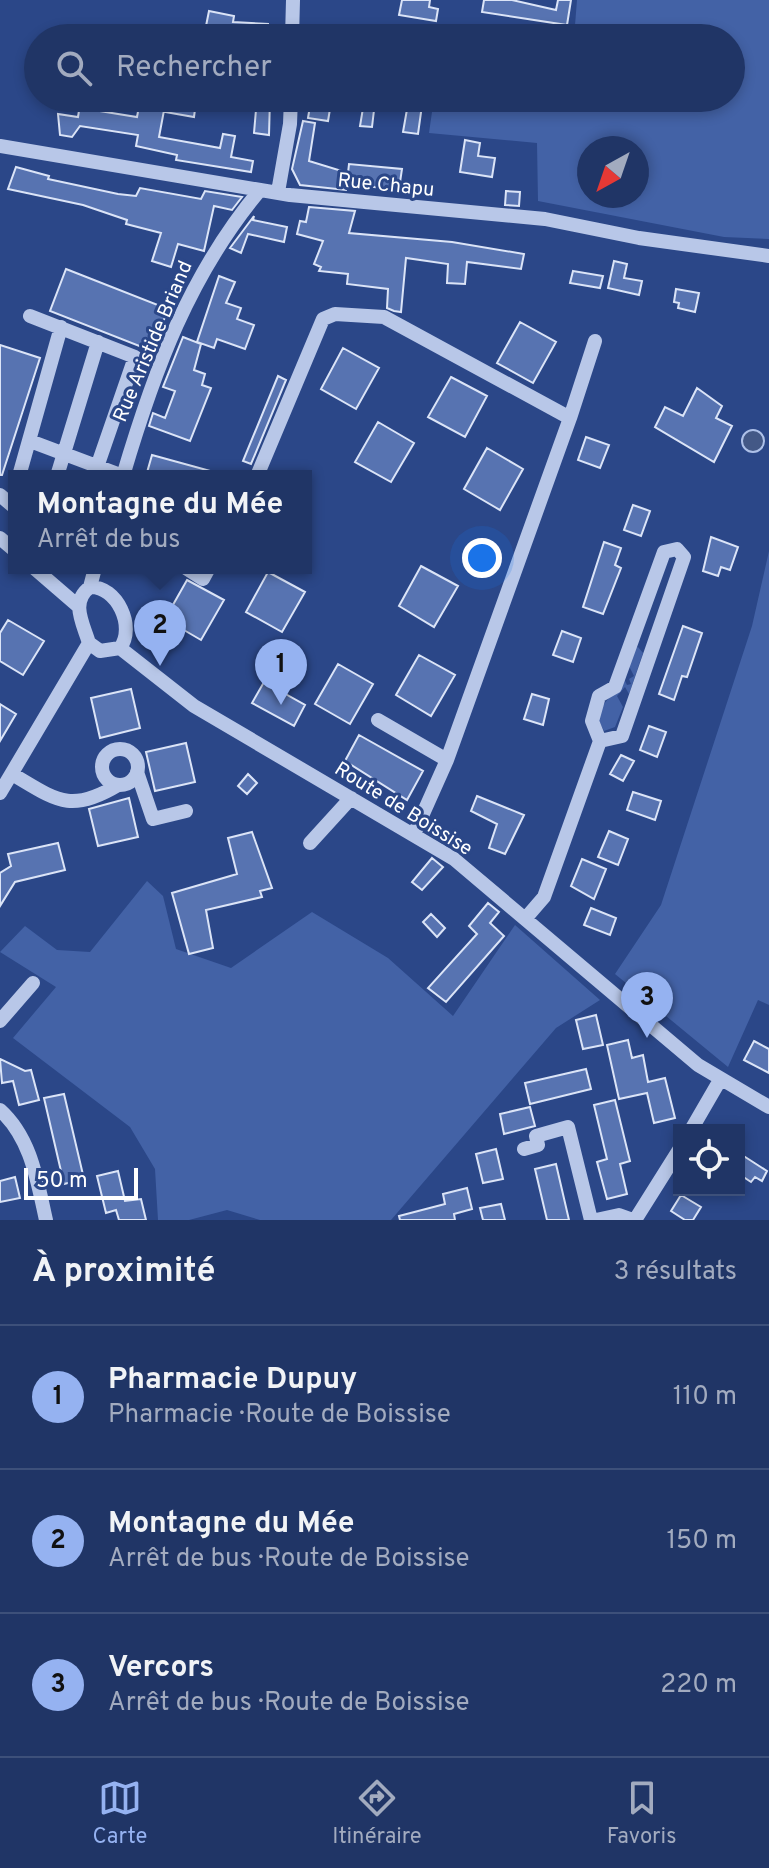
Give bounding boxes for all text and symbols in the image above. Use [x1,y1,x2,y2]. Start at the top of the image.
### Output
search box [24,24,745,112]
icon: search [52,46,96,90]
text: Rechercher [116,50,272,87]
north arrow [577,136,649,208]
street label: Rue Chapu [336,168,436,204]
street label: Rue Aristide Briand [108,257,200,426]
popup [8,470,312,574]
text: Montagne du Mée [37,487,283,524]
text: Arrêt de bus [37,524,181,557]
your location [462,538,502,578]
pin: 2 [134,600,186,666]
pin: 1 [255,639,307,705]
street label: Route de Boissise [329,757,477,863]
pin: 3 [621,972,673,1038]
map controls [673,1124,745,1196]
button: locate [673,1124,745,1196]
scale bar [24,1164,138,1200]
text: 50 m [36,1168,88,1195]
text: À proximité [32,1251,215,1294]
text: 3 résultats [614,1256,737,1289]
text: Pharmacie Dupuy [108,1362,357,1399]
text: 1 [53,1381,63,1414]
text: 110 m [673,1381,737,1414]
text: Pharmacie · Route de Boissise [108,1399,451,1432]
text: Montagne du Mée [108,1506,355,1543]
text: 2 [50,1525,66,1558]
text: 150 m [666,1525,737,1558]
text: Arrêt de bus · Route de Boissise [108,1543,470,1576]
text: Vercors [108,1650,214,1687]
text: 3 [50,1669,66,1702]
text: 220 m [660,1669,737,1702]
text: Arrêt de bus · Route de Boissise [108,1687,470,1720]
tab: Carte [92,1776,147,1851]
tab: Itinéraire [332,1776,422,1851]
tab: Favoris [607,1776,676,1851]

